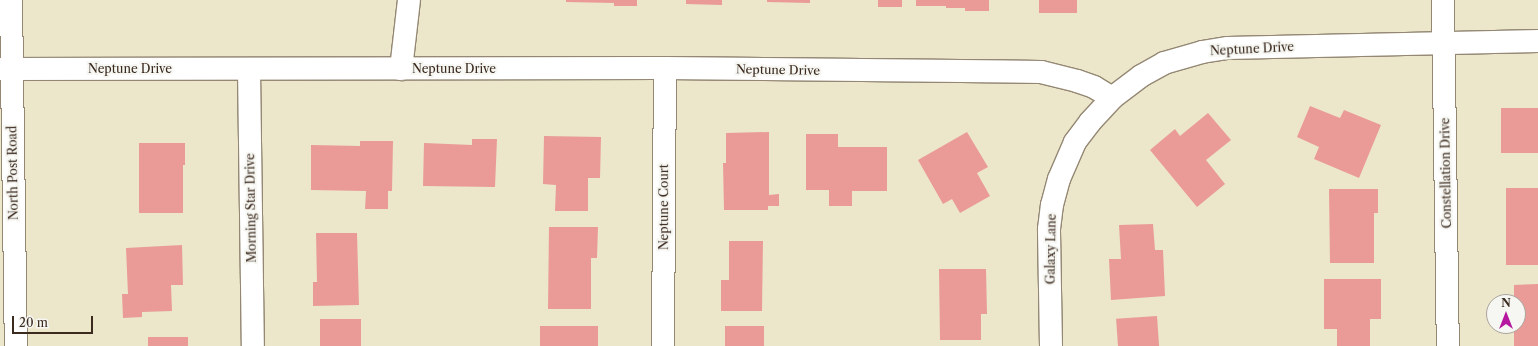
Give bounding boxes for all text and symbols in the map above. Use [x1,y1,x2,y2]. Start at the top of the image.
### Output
street label: Neptune Drive [1210,40,1294,58]
street label: Neptune Drive [88,62,172,76]
street label: Neptune Drive [412,62,496,76]
street label: Neptune Drive [736,62,820,78]
street label: Constellation Drive [1438,117,1454,229]
street label: North Post Road [5,126,21,220]
street label: Morning Star Drive [243,153,259,263]
street label: Neptune Court [657,164,671,250]
street label: Galaxy Lane [1043,213,1059,285]
north arrow [1486,294,1526,334]
text: N [1501,296,1511,310]
scale bar [14,308,95,334]
text: 20 m [19,315,48,330]

